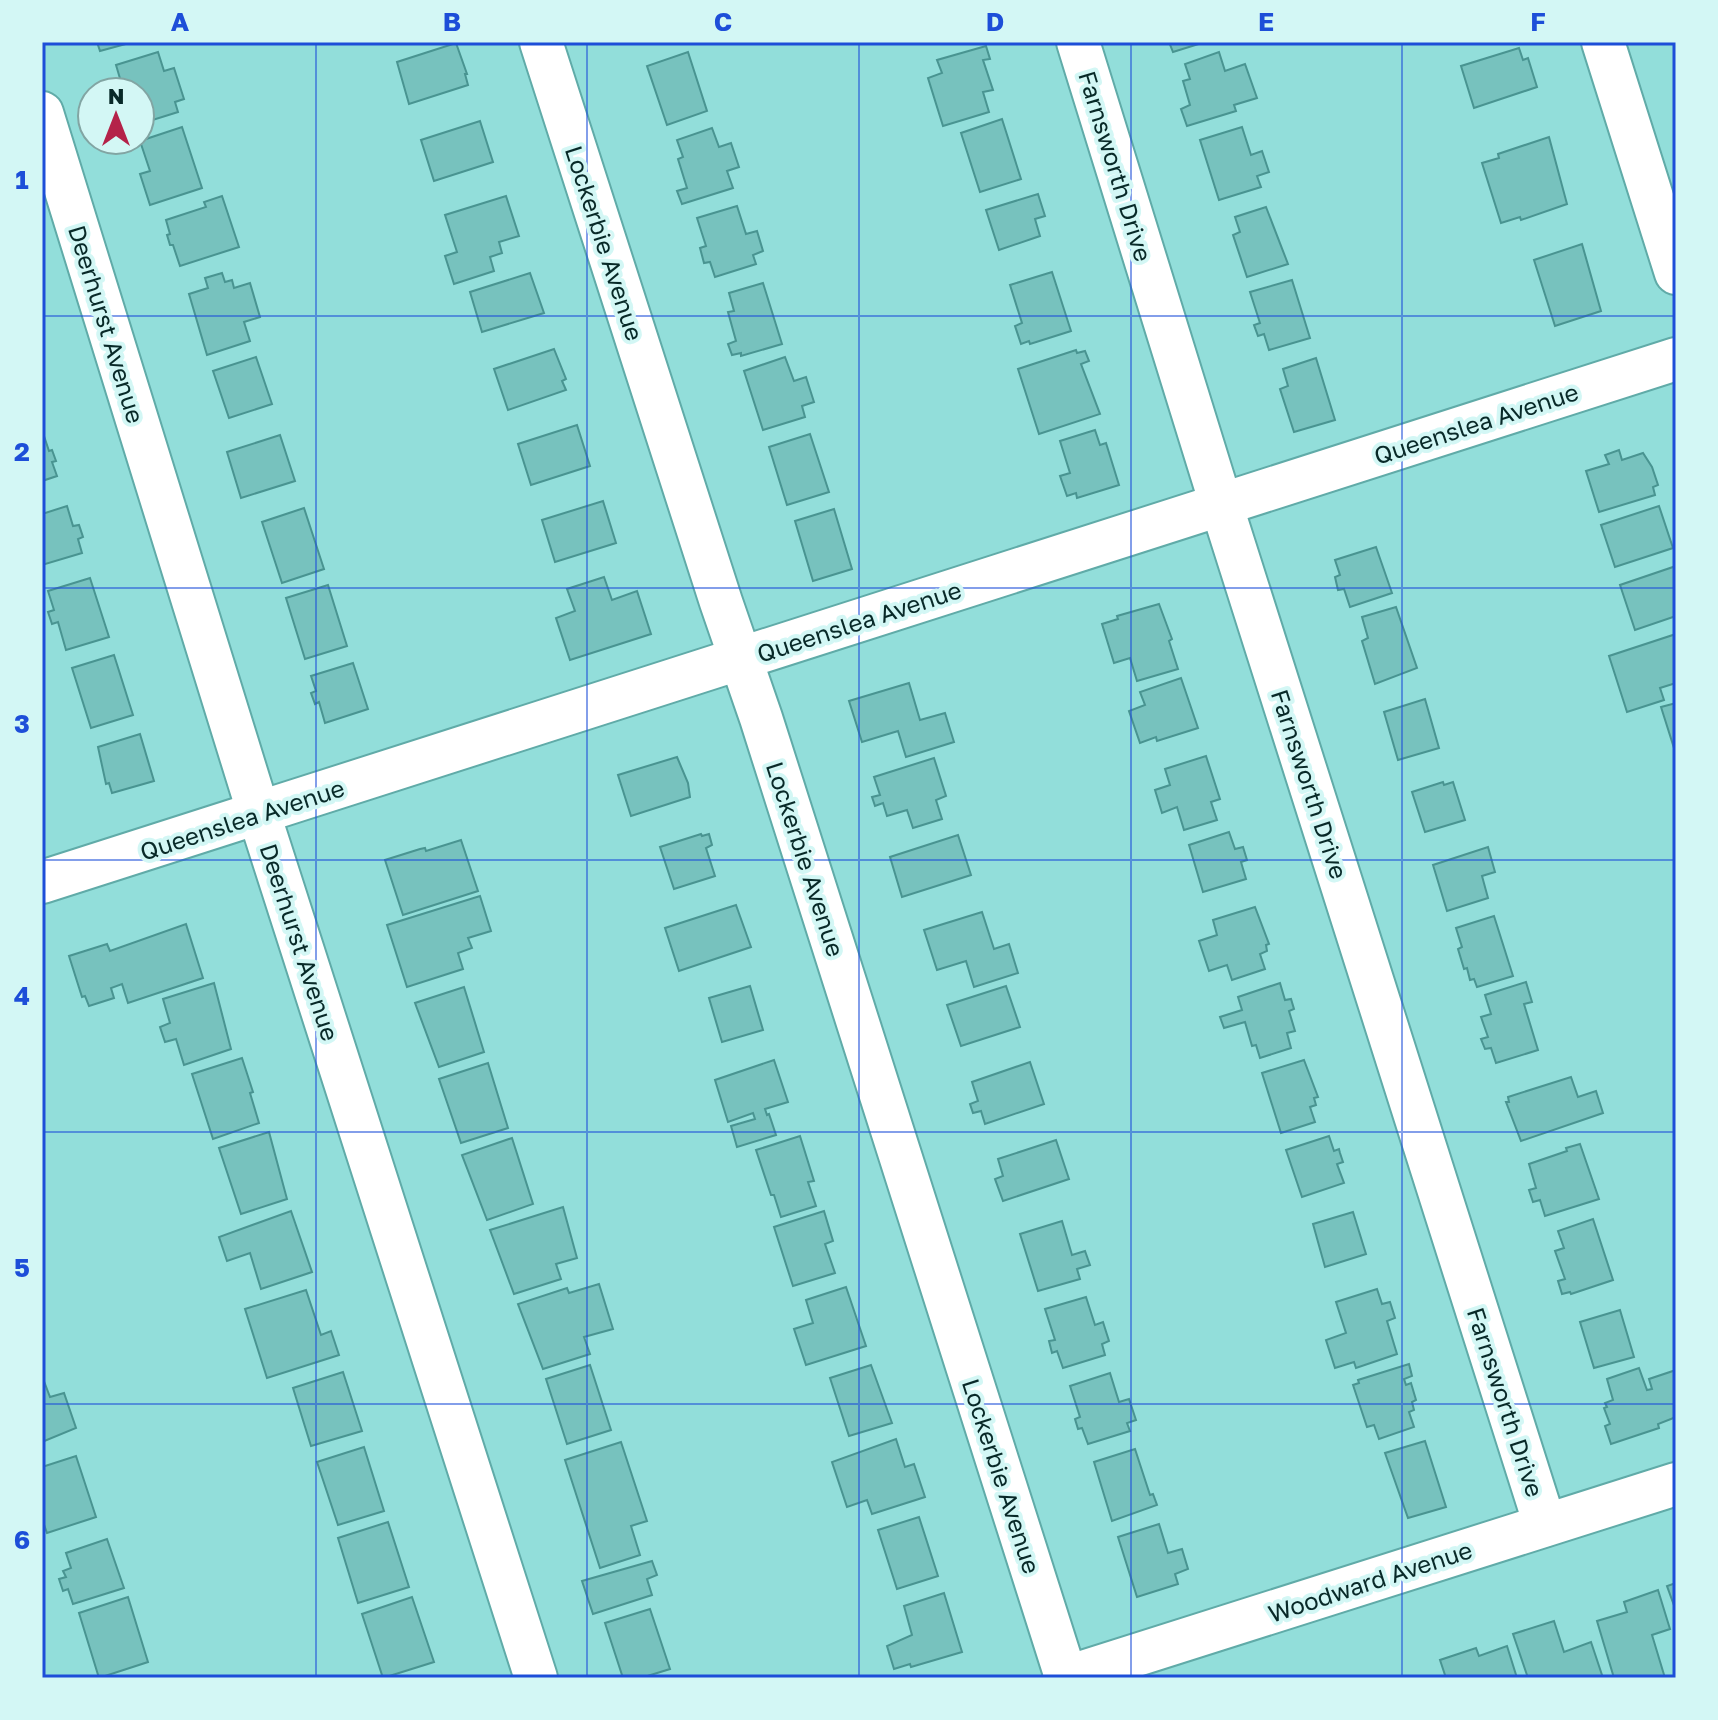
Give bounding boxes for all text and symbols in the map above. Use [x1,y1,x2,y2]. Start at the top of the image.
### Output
text: A [171,6,190,37]
text: B [443,6,461,37]
text: C [714,6,732,37]
text: D [986,6,1004,37]
text: E [1258,6,1274,37]
text: F [1530,6,1546,37]
street label: Farnsworth Drive [1073,67,1159,265]
north arrow [76,76,156,156]
text: N [108,82,124,109]
street label: Lockerbie Avenue [560,142,650,344]
text: 1 [15,164,29,195]
street label: Deerhurst Avenue [63,221,151,427]
street label: Queenslea Avenue [1370,376,1582,470]
text: 2 [14,436,30,467]
street label: Queenslea Avenue [753,574,965,668]
street label: Farnsworth Drive [1266,686,1354,882]
text: 3 [14,708,30,739]
street label: Lockerbie Avenue [761,758,851,960]
street label: Queenslea Avenue [136,772,348,866]
street label: Deerhurst Avenue [254,840,346,1044]
text: 4 [14,980,30,1011]
text: 5 [14,1252,30,1283]
street label: Farnsworth Drive [1462,1304,1550,1500]
street label: Lockerbie Avenue [957,1375,1047,1577]
text: 6 [14,1524,30,1555]
street label: Woodward Avenue [1264,1534,1476,1628]

